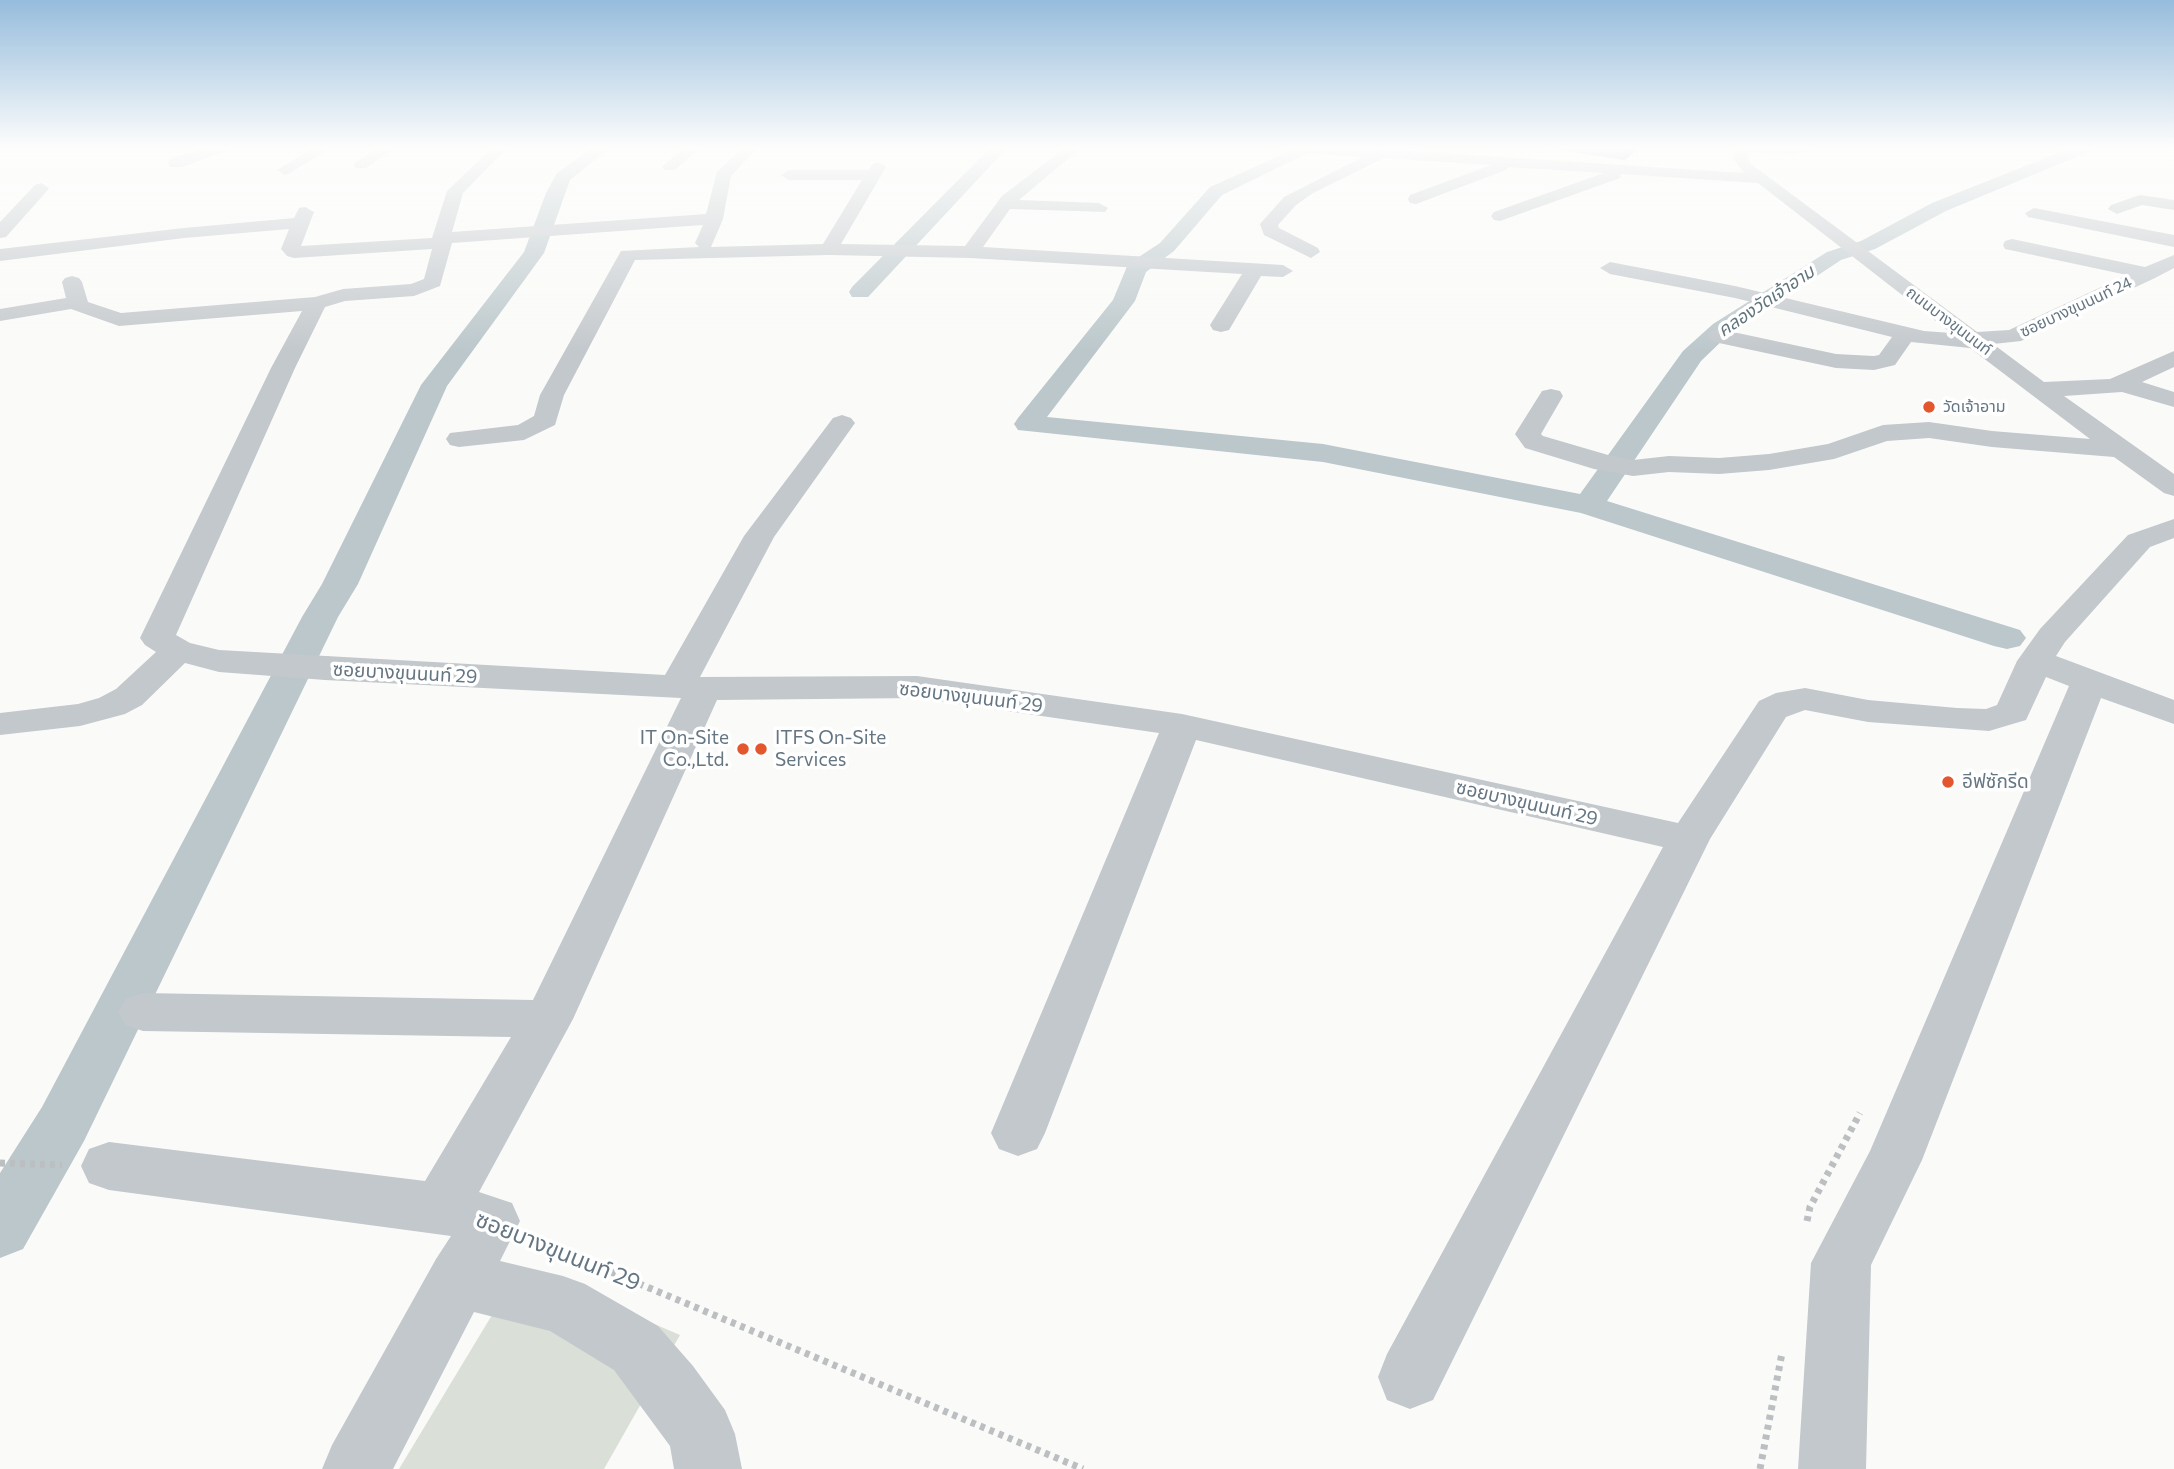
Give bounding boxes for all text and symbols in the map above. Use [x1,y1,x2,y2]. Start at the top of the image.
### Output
water label: คลองวัดเจ้าอาม [1714,261,1818,341]
street label: ซอยบางขุนนนท์ 24 [2017,273,2135,341]
street label: ถนนบางขุนนนท์ [1903,283,1995,359]
place label: วัดเจ้าอาม [1943,397,2005,417]
marker: วัดเจ้าอาม [1921,399,1937,415]
street label: ซอยบางขุนนนท์ 29 [332,658,478,688]
street label: ซอยบางขุนนนท์ 29 [898,677,1044,717]
place label: IT On-Site Co.,Ltd. [640,727,729,771]
place label: ITFS On-Site Services [775,727,886,771]
marker: IT On-Site Co.,Ltd. [735,741,751,757]
marker: ITFS On-Site Services [753,741,769,757]
place label: อีฟซักรีด [1962,771,2029,793]
marker: อีฟซักรีด [1940,774,1956,790]
street label: ซอยบางขุนนนท์ 29 [1454,776,1600,830]
street label: ซอยบางขุนนนท์ 29 [472,1205,644,1297]

